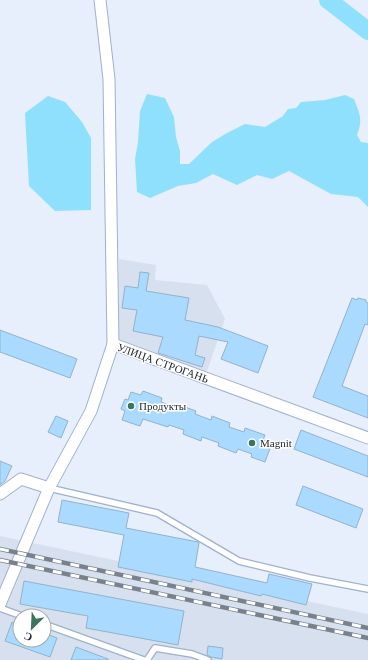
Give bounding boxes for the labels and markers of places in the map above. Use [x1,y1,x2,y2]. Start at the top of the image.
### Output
place label: Продукты [139,400,187,412]
marker: Продукты [126,401,136,411]
place label: Magnit [260,437,292,449]
marker: Magnit [247,438,257,448]

